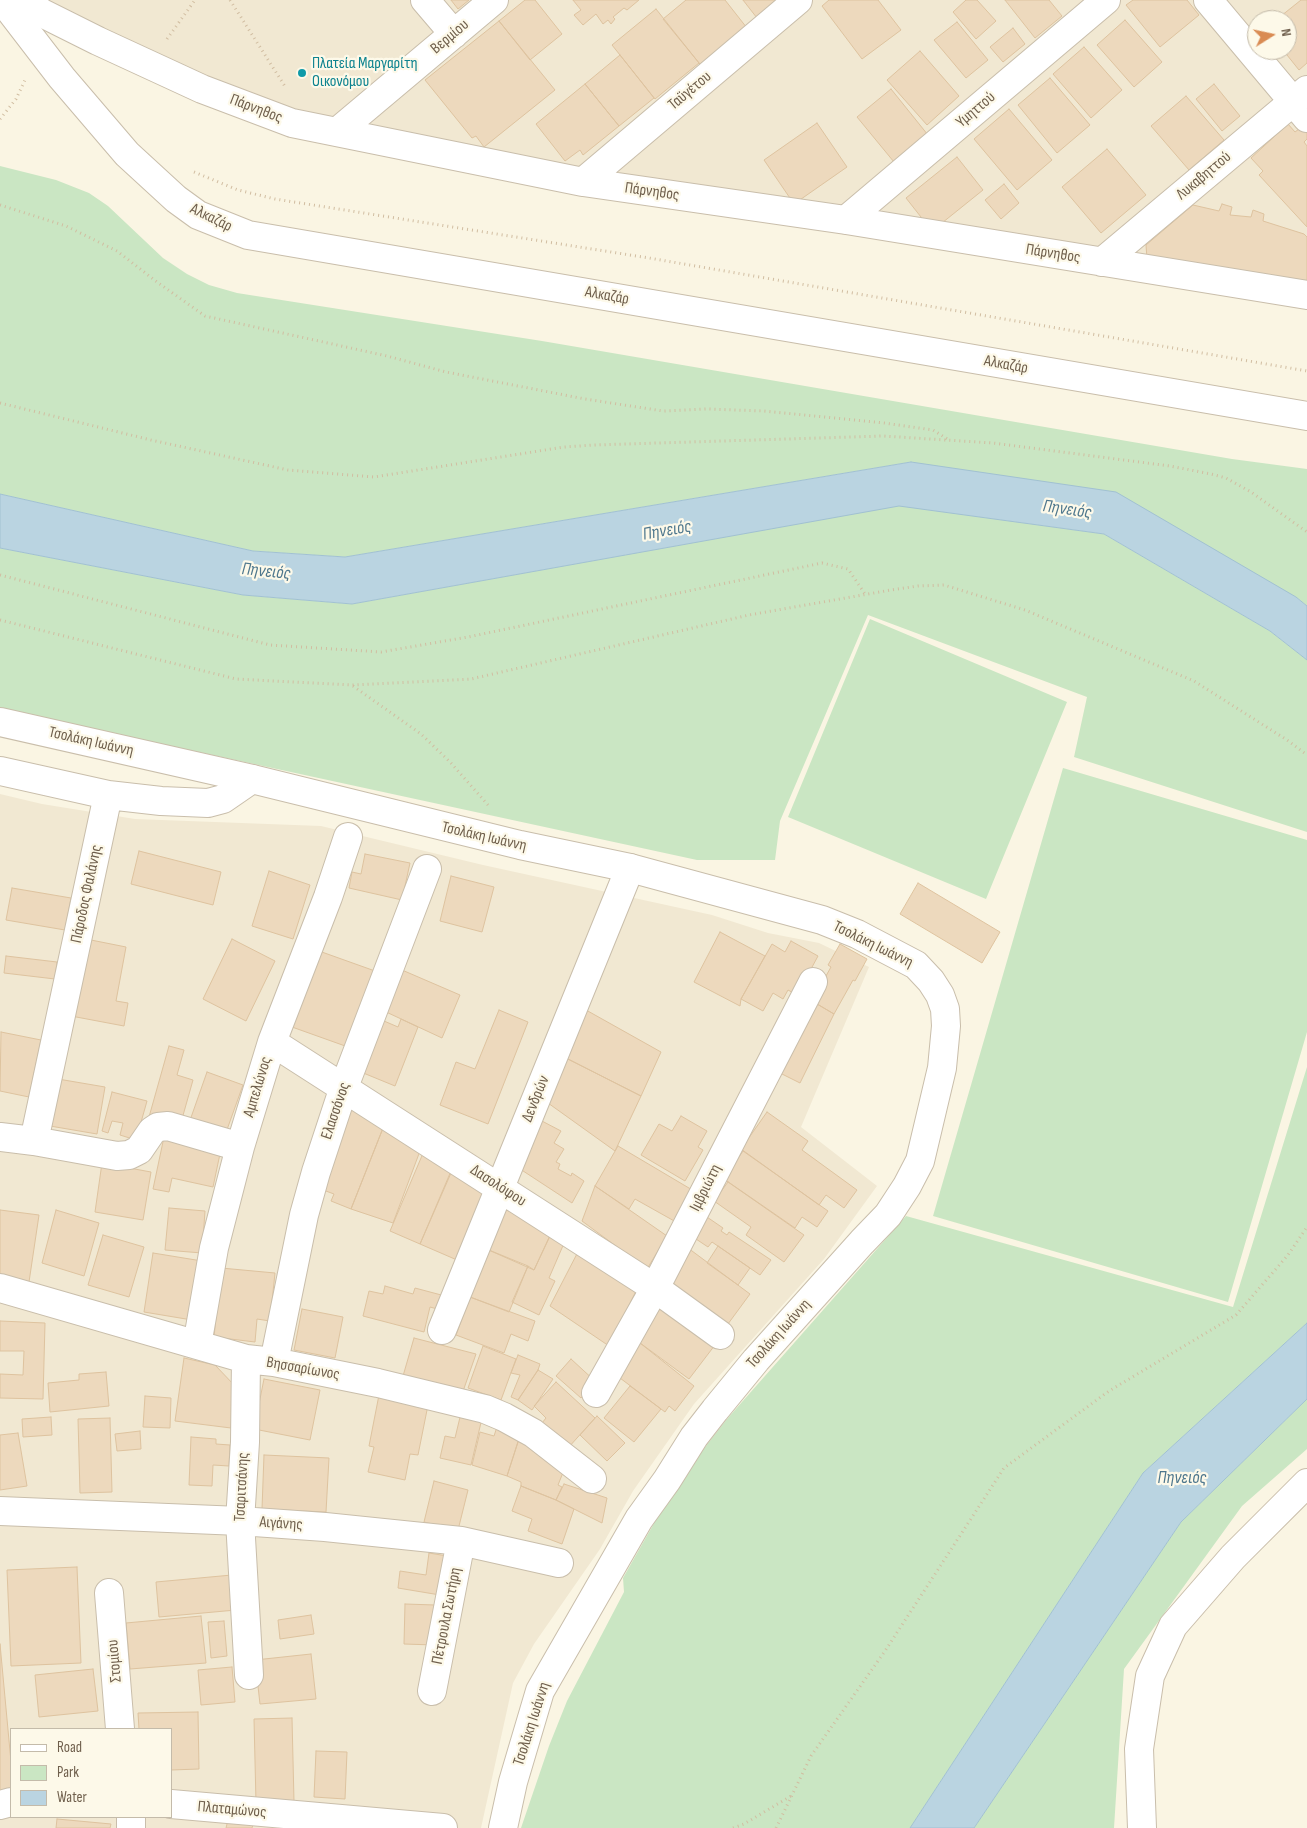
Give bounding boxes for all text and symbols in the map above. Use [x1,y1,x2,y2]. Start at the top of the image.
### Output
north arrow [1247,10,1297,60]
street label: Βερμίου [427,16,473,58]
text: N [1277,27,1295,38]
place label: Πλατεία Μαργαρίτη Οικονόμου [312,54,418,92]
marker: Πλατεία Μαργαρίτη Οικονόμου [296,67,308,79]
street label: Ταϋγέτου [665,67,715,115]
street label: Υμηττού [952,88,1000,132]
street label: Πάρνηθος [227,90,285,128]
street label: Λυκαβηττού [1173,148,1235,204]
street label: Πάρνηθος [624,179,680,205]
street label: Αλκαζάρ [187,200,235,236]
street label: Πάρνηθος [1024,240,1082,268]
street label: Αλκαζάρ [584,283,630,309]
street label: Αλκαζάρ [983,352,1029,378]
water label: Πηνειός [1041,496,1093,524]
water label: Πηνειός [641,516,693,546]
water label: Πηνειός [241,559,291,585]
street label: Τσολάκη Ιωάννη [47,723,135,761]
street label: Τσολάκη Ιωάννη [440,818,528,856]
street label: Πάροδος Φαλάνης [67,843,107,945]
street label: Τσολάκη Ιωάννη [830,917,916,973]
street label: Αμπελώνος [240,1054,276,1120]
street label: Δενδρών [518,1073,554,1125]
street label: Ελασσόνος [317,1080,355,1142]
street label: Δασολόφου [466,1161,530,1211]
street label: Ιμβριώτη [686,1161,726,1215]
street label: Τσολάκη Ιωάννη [743,1295,815,1373]
street label: Βησσαρίωνος [265,1353,341,1385]
street label: Τσαριτσάνης [231,1452,253,1522]
water label: Πηνειός [1158,1467,1206,1489]
street label: Αιγάνης [259,1513,303,1535]
street label: Πέτρουλα Σωτήρη [428,1566,466,1666]
street label: Στομίου [104,1639,126,1683]
street label: Τσολάκη Ιωάννη [509,1680,555,1768]
legend [10,1728,172,1818]
text: Road [57,1738,82,1757]
text: Park [57,1763,79,1782]
text: Water [57,1788,87,1807]
street label: Πλαταμώνος [197,1797,267,1823]

